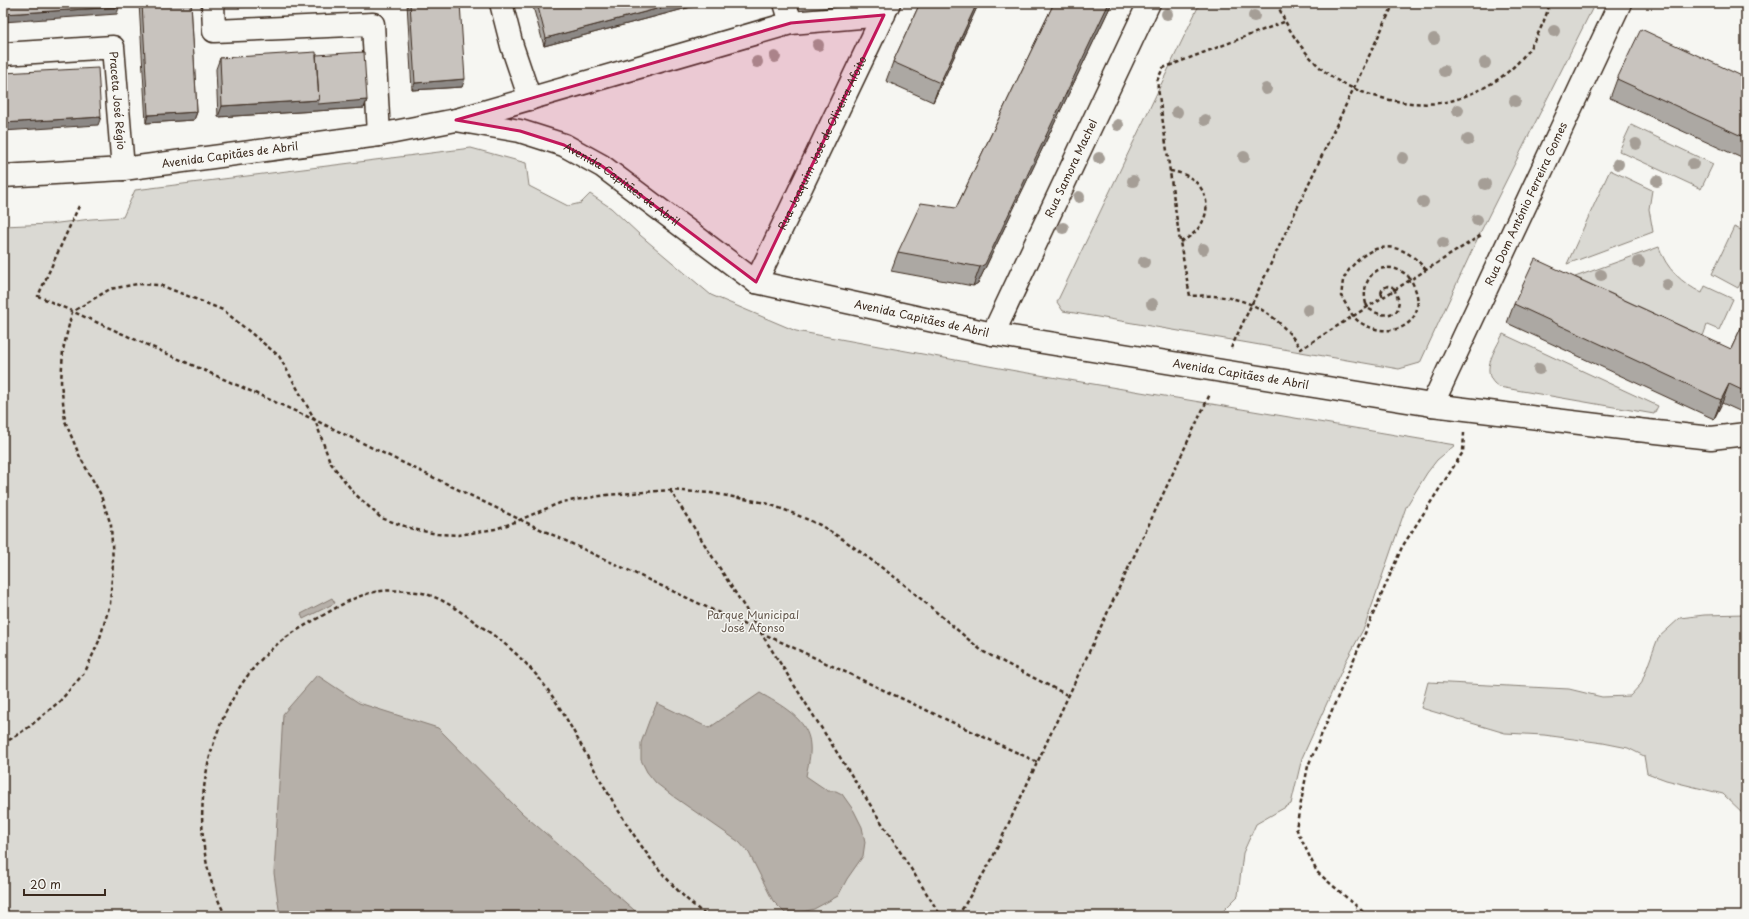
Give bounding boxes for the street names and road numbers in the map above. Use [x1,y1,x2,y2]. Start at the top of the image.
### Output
street label: Praceta José Régio [105,50,130,151]
street label: Rua Joaquim José de Oliveira Afoito [773,53,871,233]
street label: Rua Samora Machel [1040,116,1101,220]
street label: Rua Dom António Ferreira Gomes [1480,119,1571,288]
street label: Avenida Capitães de Abril [160,137,299,172]
street label: Avenida Capitães de Abril [561,138,683,230]
street label: Avenida Capitães de Abril [853,295,991,341]
street label: Avenida Capitães de Abril [1172,354,1310,393]

